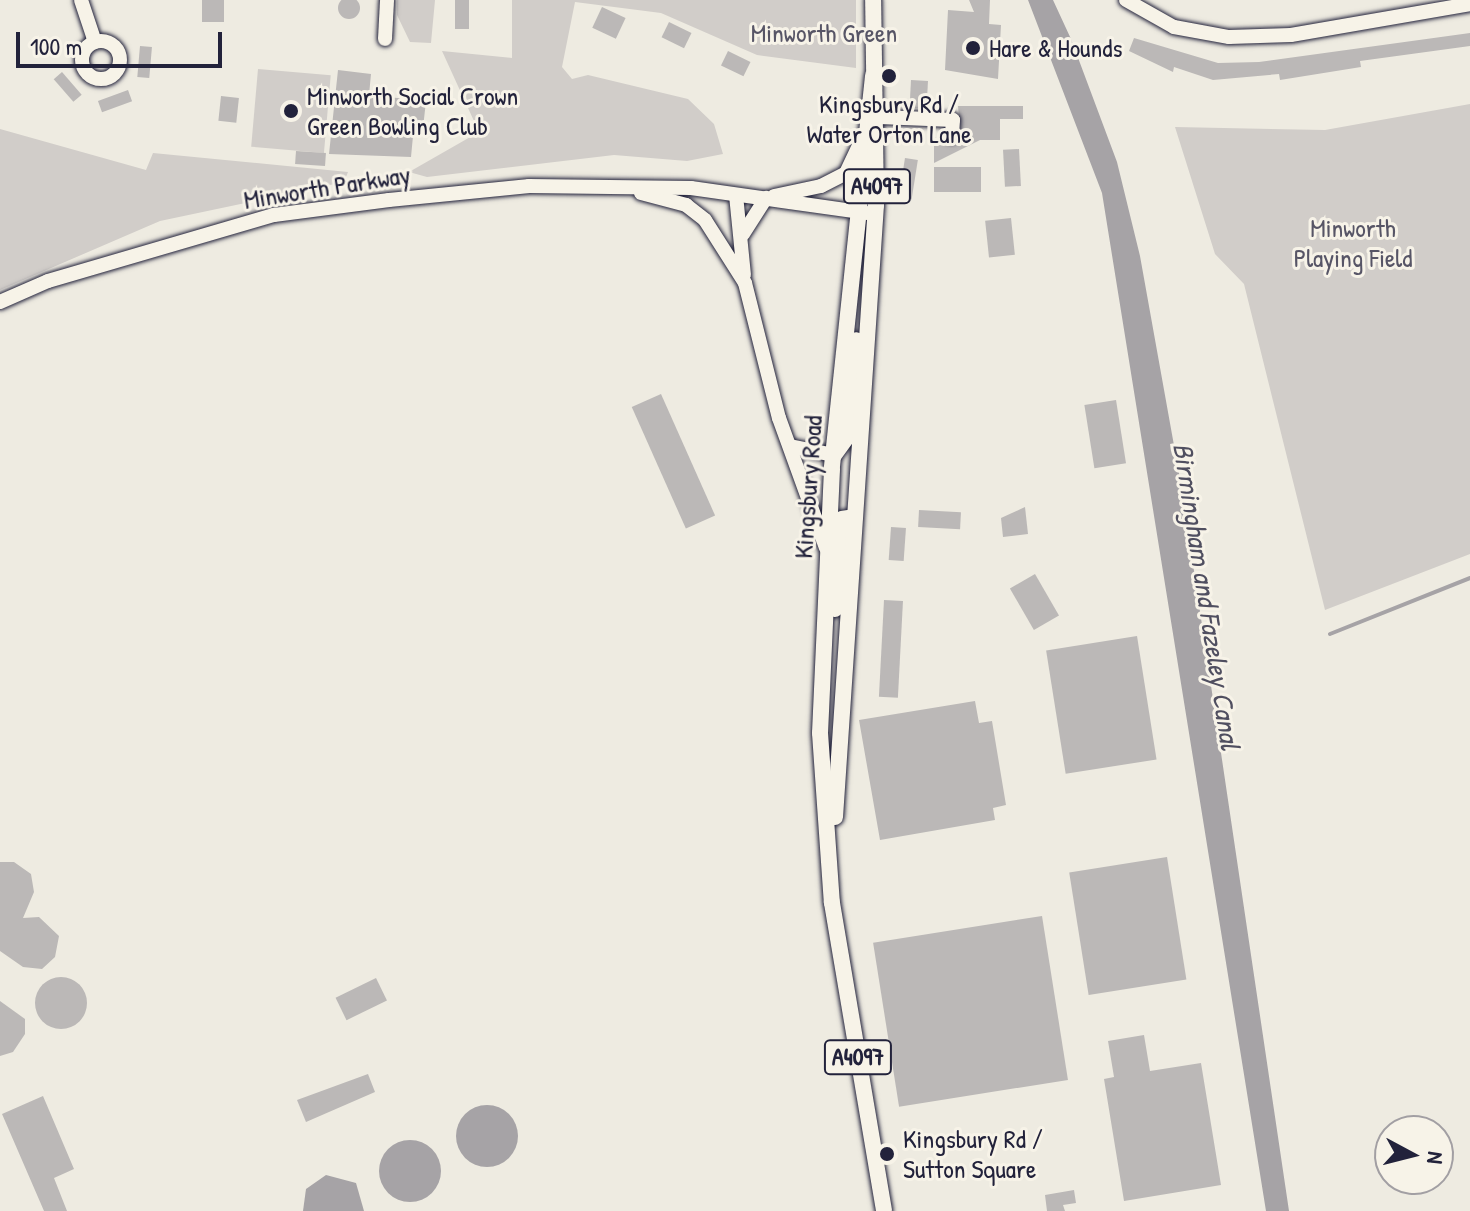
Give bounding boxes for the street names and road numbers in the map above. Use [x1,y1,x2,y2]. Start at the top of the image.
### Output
street label: Minworth Parkway [242,158,412,216]
road number: A4097 [841,166,913,206]
street label: Kingsbury Road [787,414,829,560]
road number: A4097 [822,1037,894,1077]

